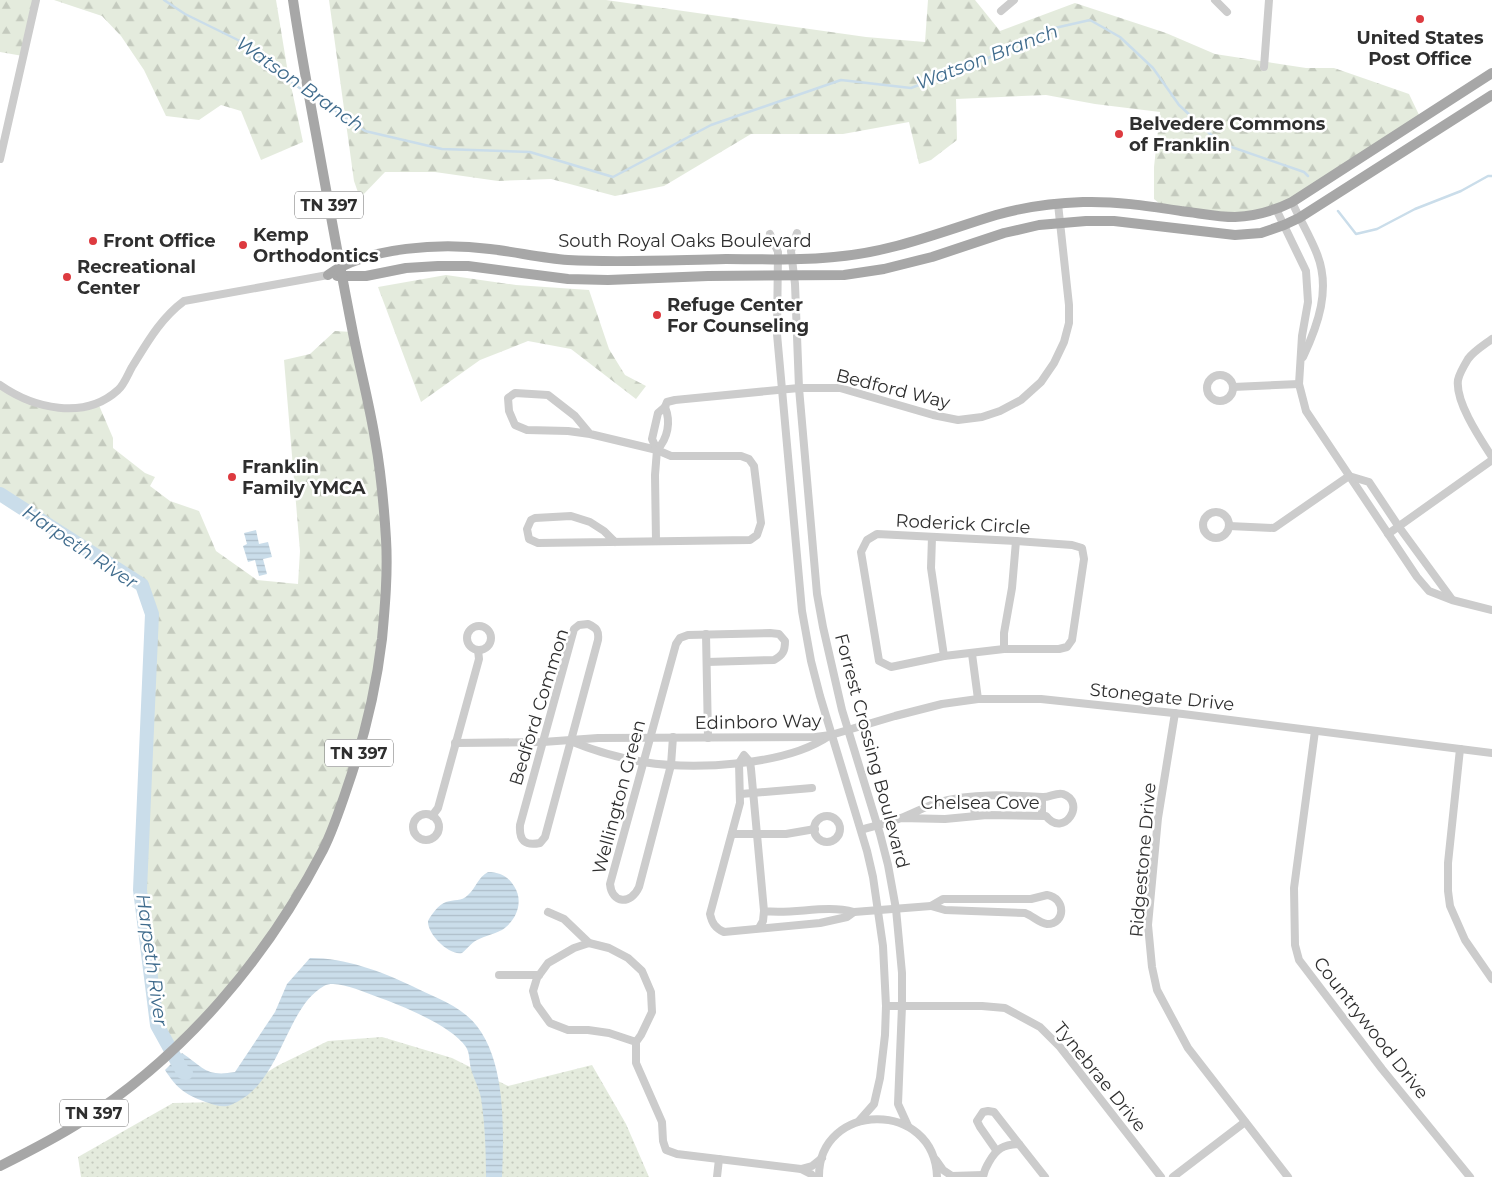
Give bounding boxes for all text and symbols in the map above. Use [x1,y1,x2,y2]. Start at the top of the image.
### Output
marker: United States Post Office [1414,13,1426,25]
water label: Watson Branch [913,19,1061,95]
place label: United States Post Office [1356,27,1484,70]
water label: Watson Branch [232,32,368,136]
place label: Belvedere Commons of Franklin [1129,113,1326,156]
marker: Belvedere Commons of Franklin [1113,128,1125,140]
road number: TN 397 [295,192,363,218]
place label: Kemp Orthodontics [253,224,379,267]
place label: Front Office [103,230,216,252]
street label: South Royal Oaks Boulevard [558,230,812,252]
marker: Front Office [87,235,99,247]
marker: Kemp Orthodontics [237,239,249,251]
place label: Recreational Center [77,256,196,299]
marker: Recreational Center [61,271,73,283]
place label: Refuge Center For Counseling [667,294,809,337]
marker: Refuge Center For Counseling [651,309,663,321]
street label: Bedford Way [834,364,953,414]
place label: Franklin Family YMCA [242,456,366,499]
marker: Franklin Family YMCA [226,471,238,483]
water label: Harpeth River [18,500,142,594]
street label: Roderick Circle [895,509,1031,539]
street label: Bedford Common [505,626,573,788]
street label: Forrest Crossing Boulevard [830,631,914,871]
street label: Stonegate Drive [1089,678,1235,716]
street label: Edinboro Way [694,710,822,734]
street label: Wellington Green [588,717,650,877]
road number: TN 397 [325,740,393,766]
street label: Ridgestone Drive [1125,782,1161,938]
street label: Chelsea Cove [920,792,1040,814]
water label: Harpeth River [131,892,173,1028]
street label: Countrywood Drive [1309,953,1433,1103]
street label: Tynebrae Drive [1049,1018,1151,1137]
road number: TN 397 [60,1100,128,1126]

